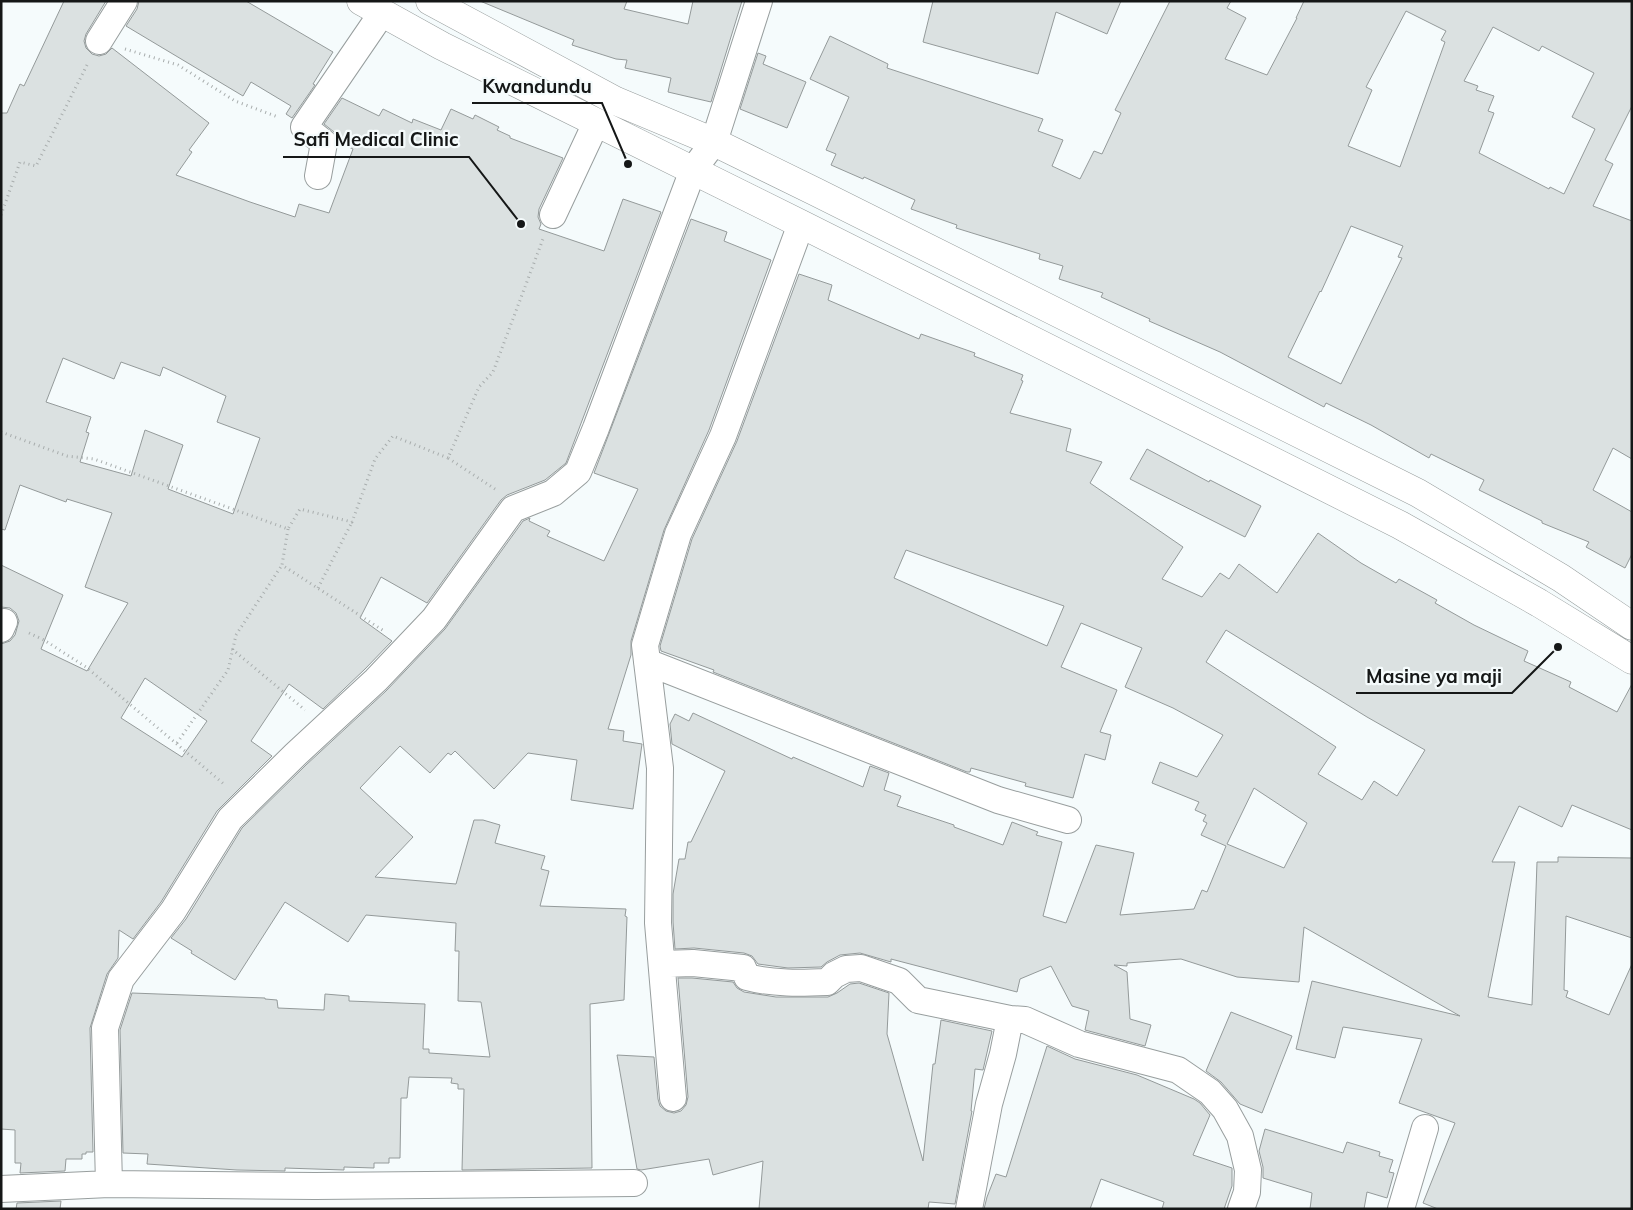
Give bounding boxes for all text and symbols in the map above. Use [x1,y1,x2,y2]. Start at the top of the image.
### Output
callout: Kwandundu [472,69,602,103]
text: Kwandundu [482,74,592,98]
callout: Safi Medical Clinic [283,123,469,157]
text: Safi Medical Clinic [293,127,459,151]
callout: Masine ya maji [1356,659,1512,693]
text: Masine ya maji [1366,664,1502,688]

